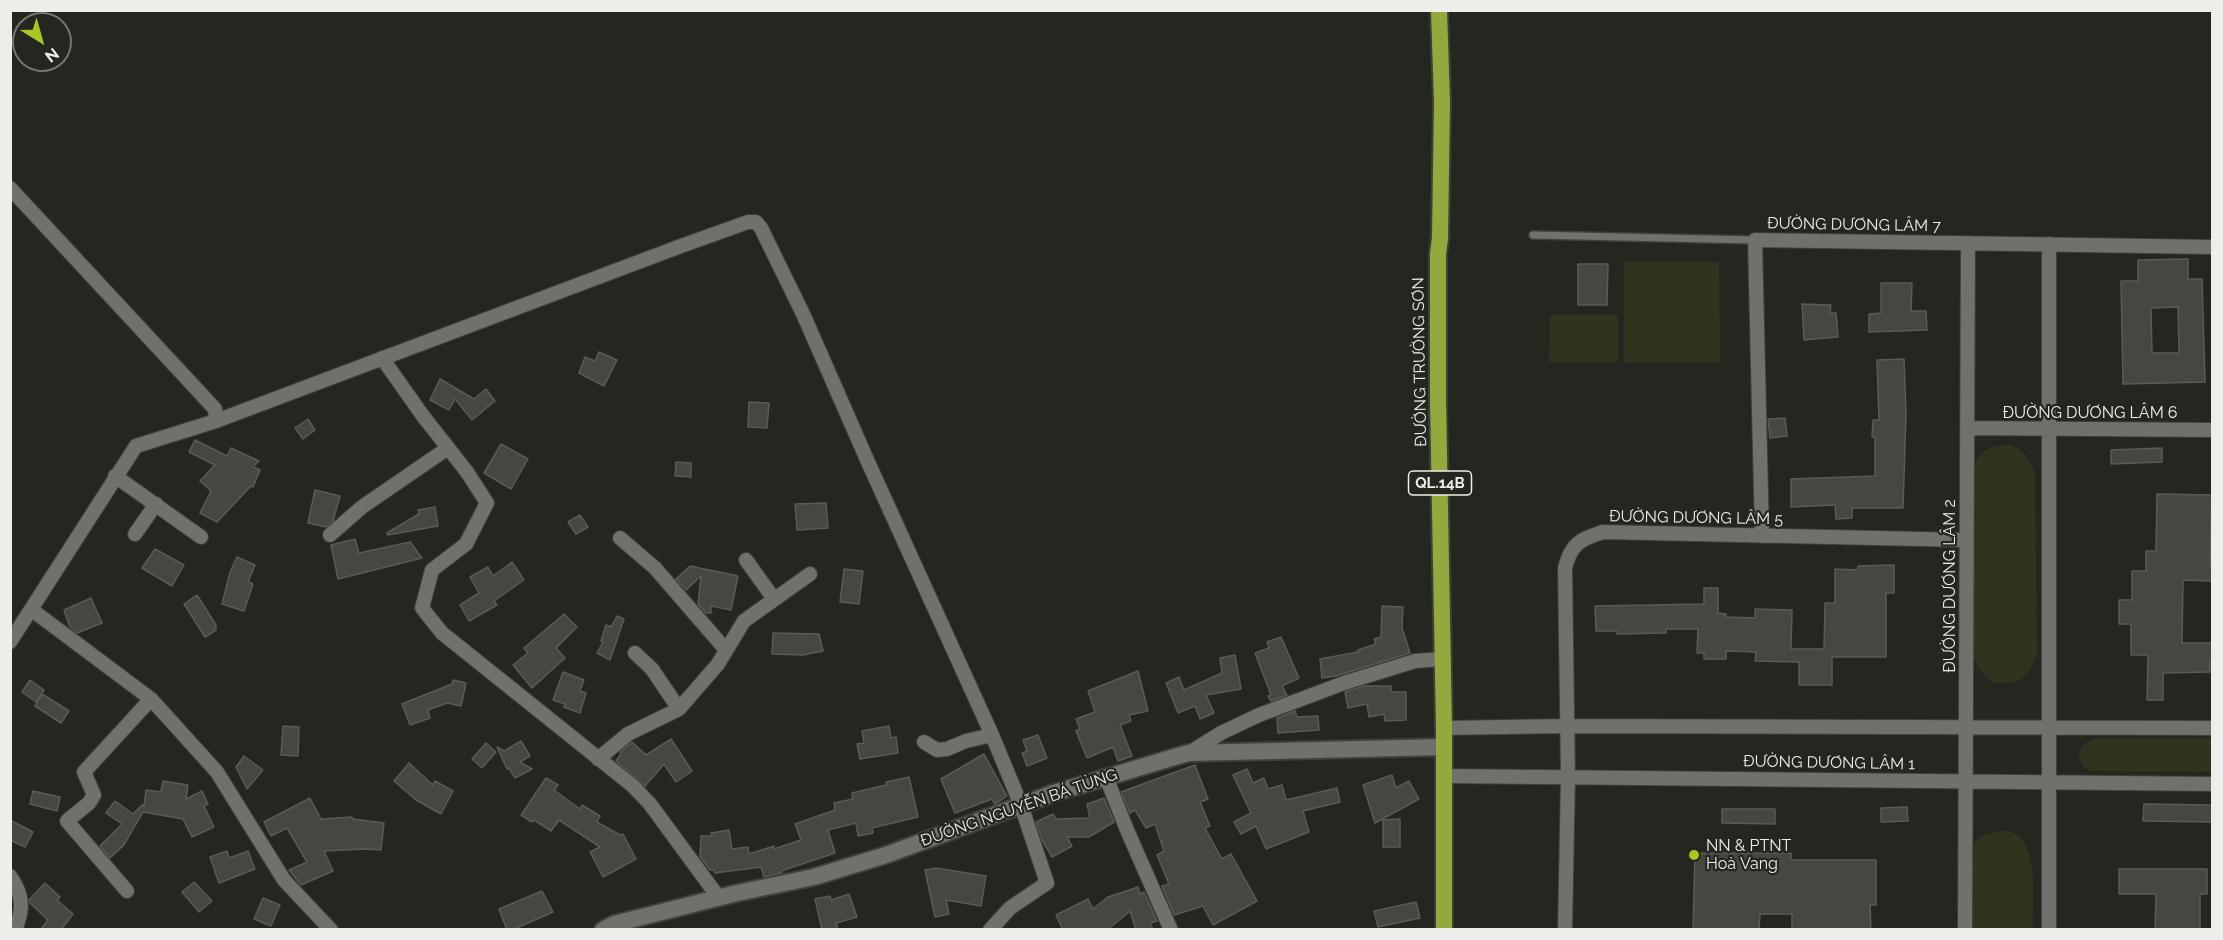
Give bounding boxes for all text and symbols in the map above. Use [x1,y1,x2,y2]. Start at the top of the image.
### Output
north arrow [12,12,72,72]
text: N [41,44,63,66]
street label: ĐƯỜNG DƯƠNG LÂM 7 [1767,214,1941,236]
street label: ĐƯỜNG TRƯỜNG SƠN [1409,277,1431,447]
street label: ĐƯỜNG DƯƠNG LÂM 6 [2003,403,2177,423]
road number: QL.14B [1408,471,1472,495]
street label: ĐƯỜNG DƯƠNG LÂM 2 [1940,499,1960,673]
street label: ĐƯỜNG DƯƠNG LÂM 5 [1609,507,1783,529]
street label: ĐƯỜNG DƯƠNG LÂM 1 [1743,752,1915,774]
street label: ĐƯỜNG NGUYỄN BÁ TÙNG [918,765,1120,851]
place label: NN & PTNT Hoà Vang [1706,836,1791,874]
marker: NN & PTNT Hoà Vang [1687,848,1701,862]

